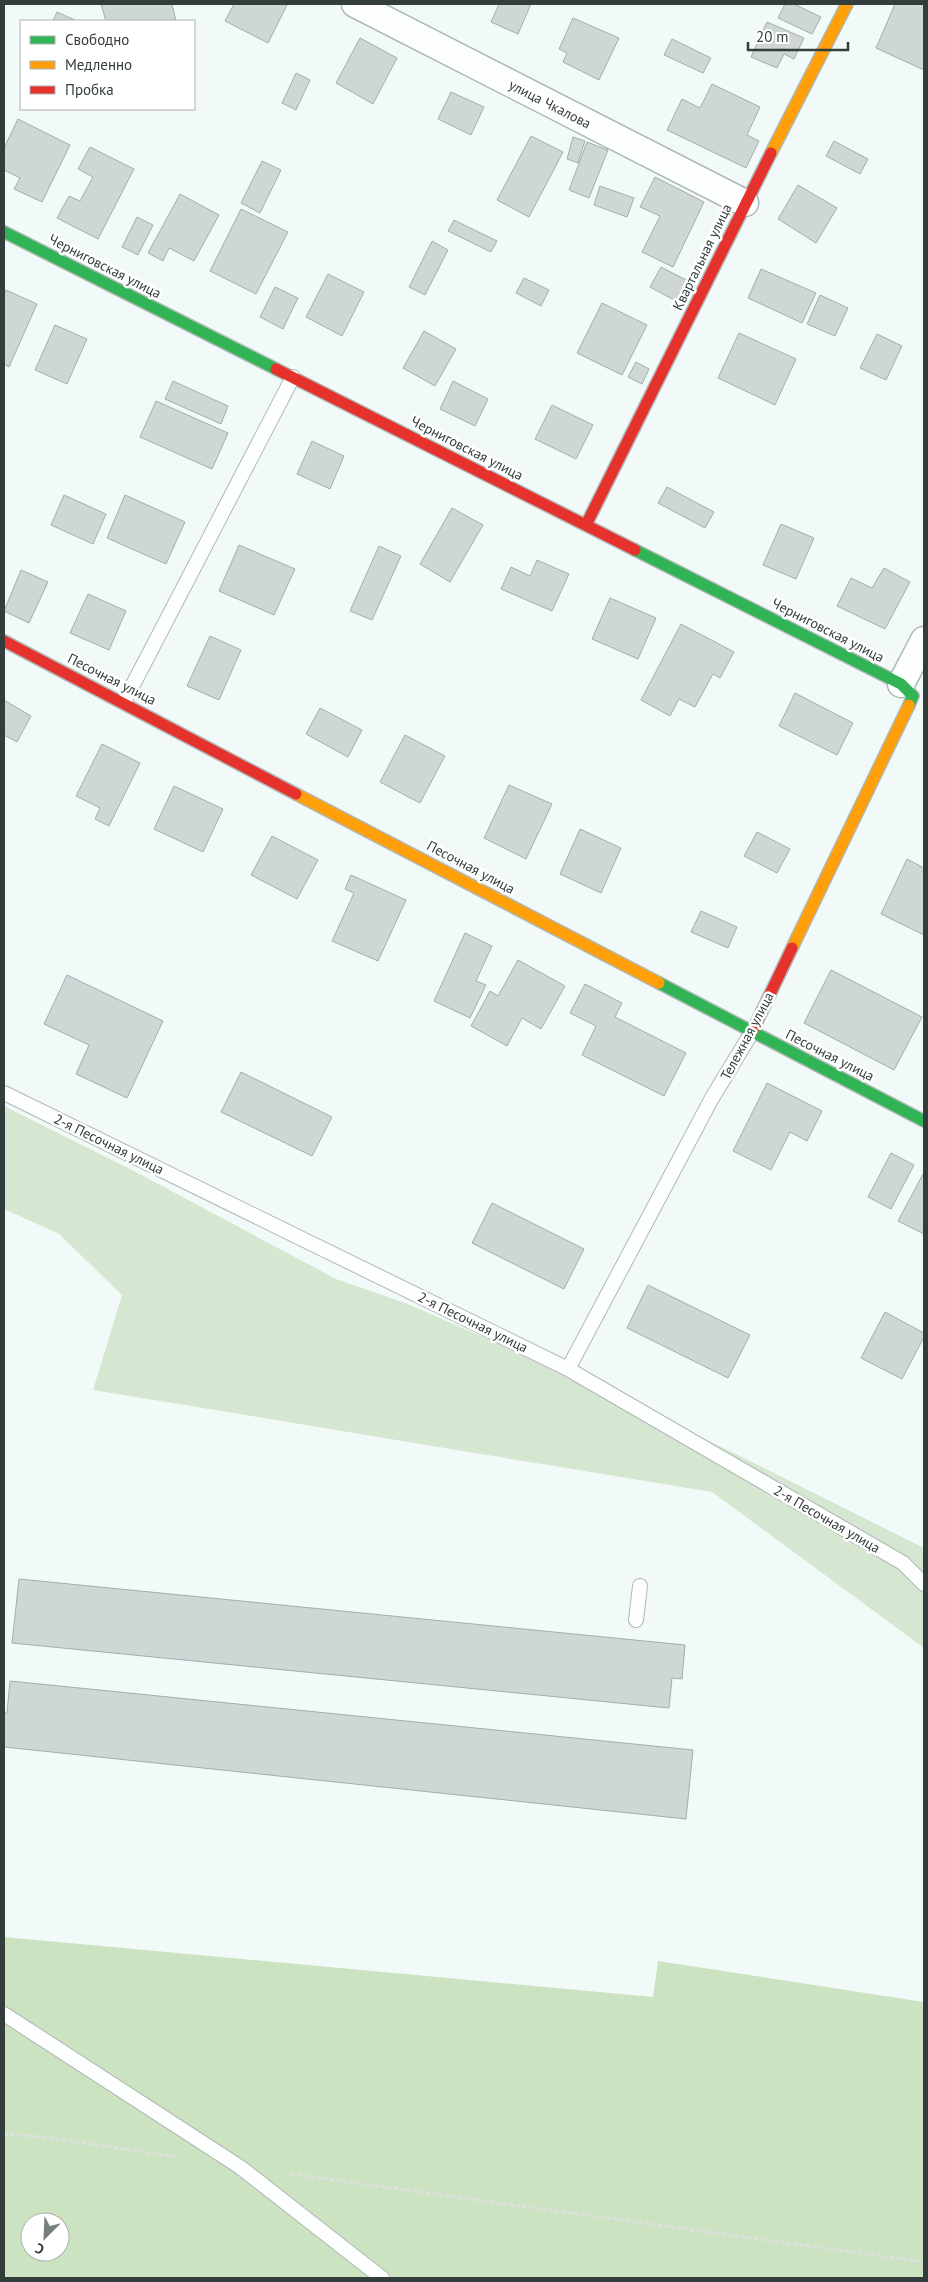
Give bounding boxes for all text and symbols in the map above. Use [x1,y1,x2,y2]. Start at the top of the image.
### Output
legend [20,20,195,110]
scale bar [748,20,848,52]
text: 20 m [756,27,789,46]
text: Свободно [65,30,129,49]
text: Медленно [65,55,132,74]
street label: улица Чкалова [506,76,594,132]
text: Пробка [65,80,114,99]
street label: Квартальная улица [668,201,736,313]
street label: Черниговская улица [46,230,164,302]
street label: Черниговская улица [408,412,526,484]
street label: Черниговская улица [769,594,887,666]
street label: Песочная улица [65,649,159,709]
street label: Песочная улица [424,836,518,898]
street label: Тележная улица [716,989,778,1083]
street label: Песочная улица [783,1025,877,1085]
street label: 2-я Песочная улица [51,1110,167,1178]
street label: 2-я Песочная улица [415,1288,531,1356]
street label: 2-я Песочная улица [770,1481,884,1557]
north arrow [20,2212,70,2262]
text: С [32,2239,47,2259]

